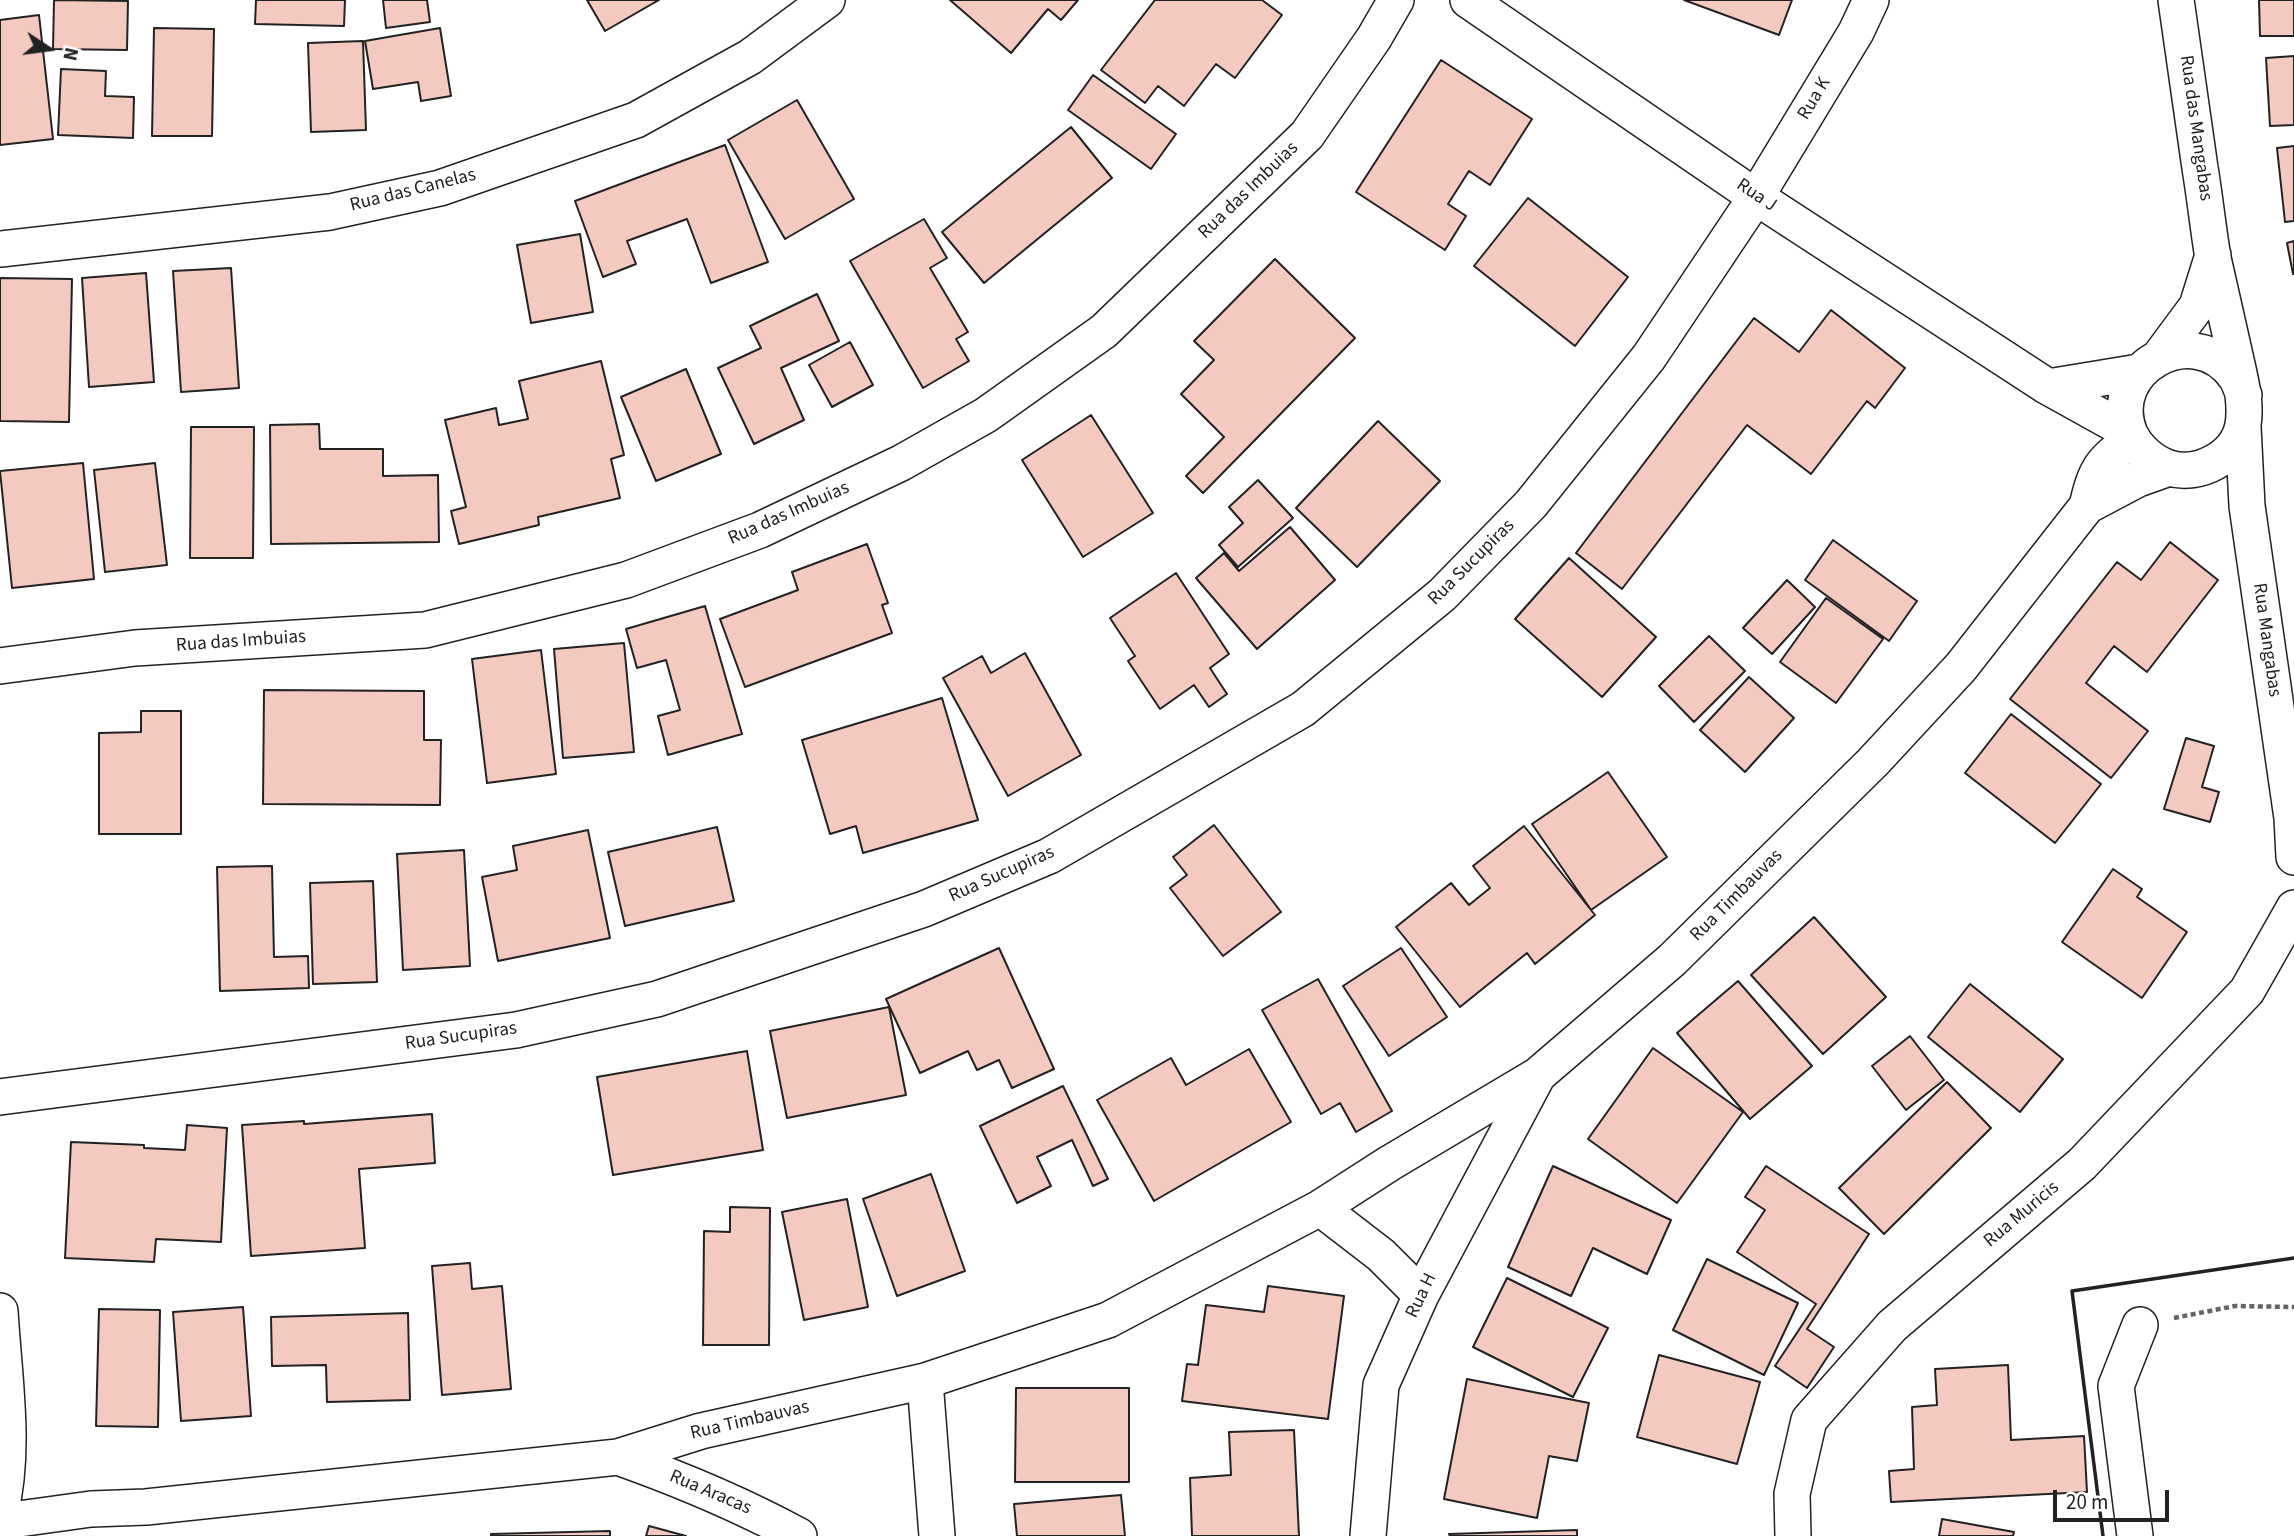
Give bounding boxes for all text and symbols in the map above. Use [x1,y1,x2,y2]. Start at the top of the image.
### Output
north arrow [14,14,84,84]
text: N [55,45,85,63]
street label: Rua das Mangabas [2173,54,2217,202]
street label: Rua K [1794,74,1836,124]
street label: Rua das Imbuias [1194,138,1304,244]
street label: Rua das Canelas [348,164,478,218]
street label: Rua J [1732,174,1780,218]
street label: Rua das Imbuias [725,477,853,551]
street label: Rua Sucupiras [1424,515,1520,611]
street label: Rua Mangabas [2247,582,2285,698]
street label: Rua das Imbuias [175,626,307,658]
street label: Rua Sucupiras [946,842,1058,908]
street label: Rua Timbauvas [1686,845,1788,947]
street label: Rua Sucupiras [404,1018,518,1056]
street label: Rua Muricis [1980,1177,2064,1253]
street label: Rua H [1401,1270,1443,1322]
street label: Rua Timbauvas [688,1396,812,1446]
street label: Rua Aracas [666,1466,754,1520]
scale bar [2056,1476,2172,1520]
text: 20 m [2066,1487,2108,1517]

